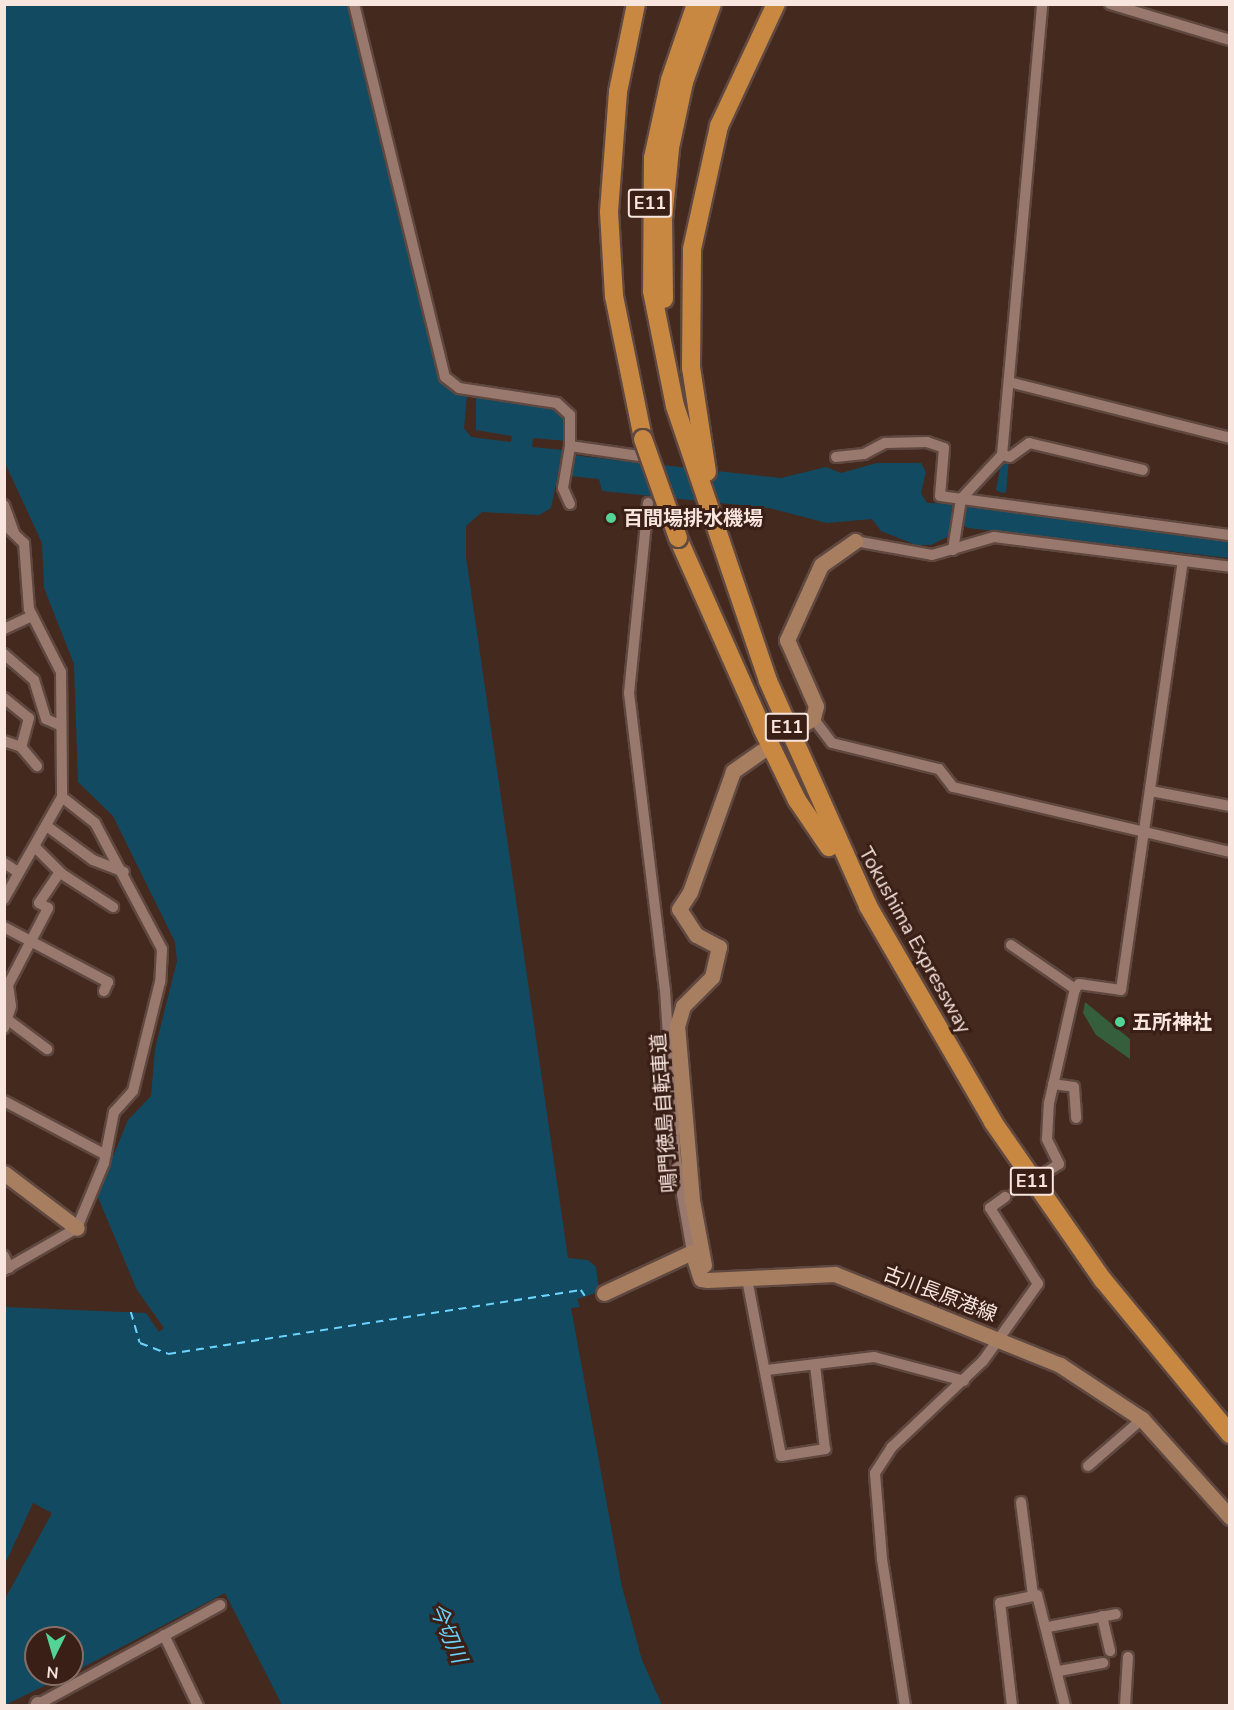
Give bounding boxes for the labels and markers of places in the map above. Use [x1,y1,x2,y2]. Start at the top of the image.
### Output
place label: 百間場排水機場 [623,506,763,530]
marker: 百間場排水機場 [604,511,618,525]
place label: 五所神社 [1132,1010,1212,1034]
marker: 五所神社 [1113,1015,1127,1029]

